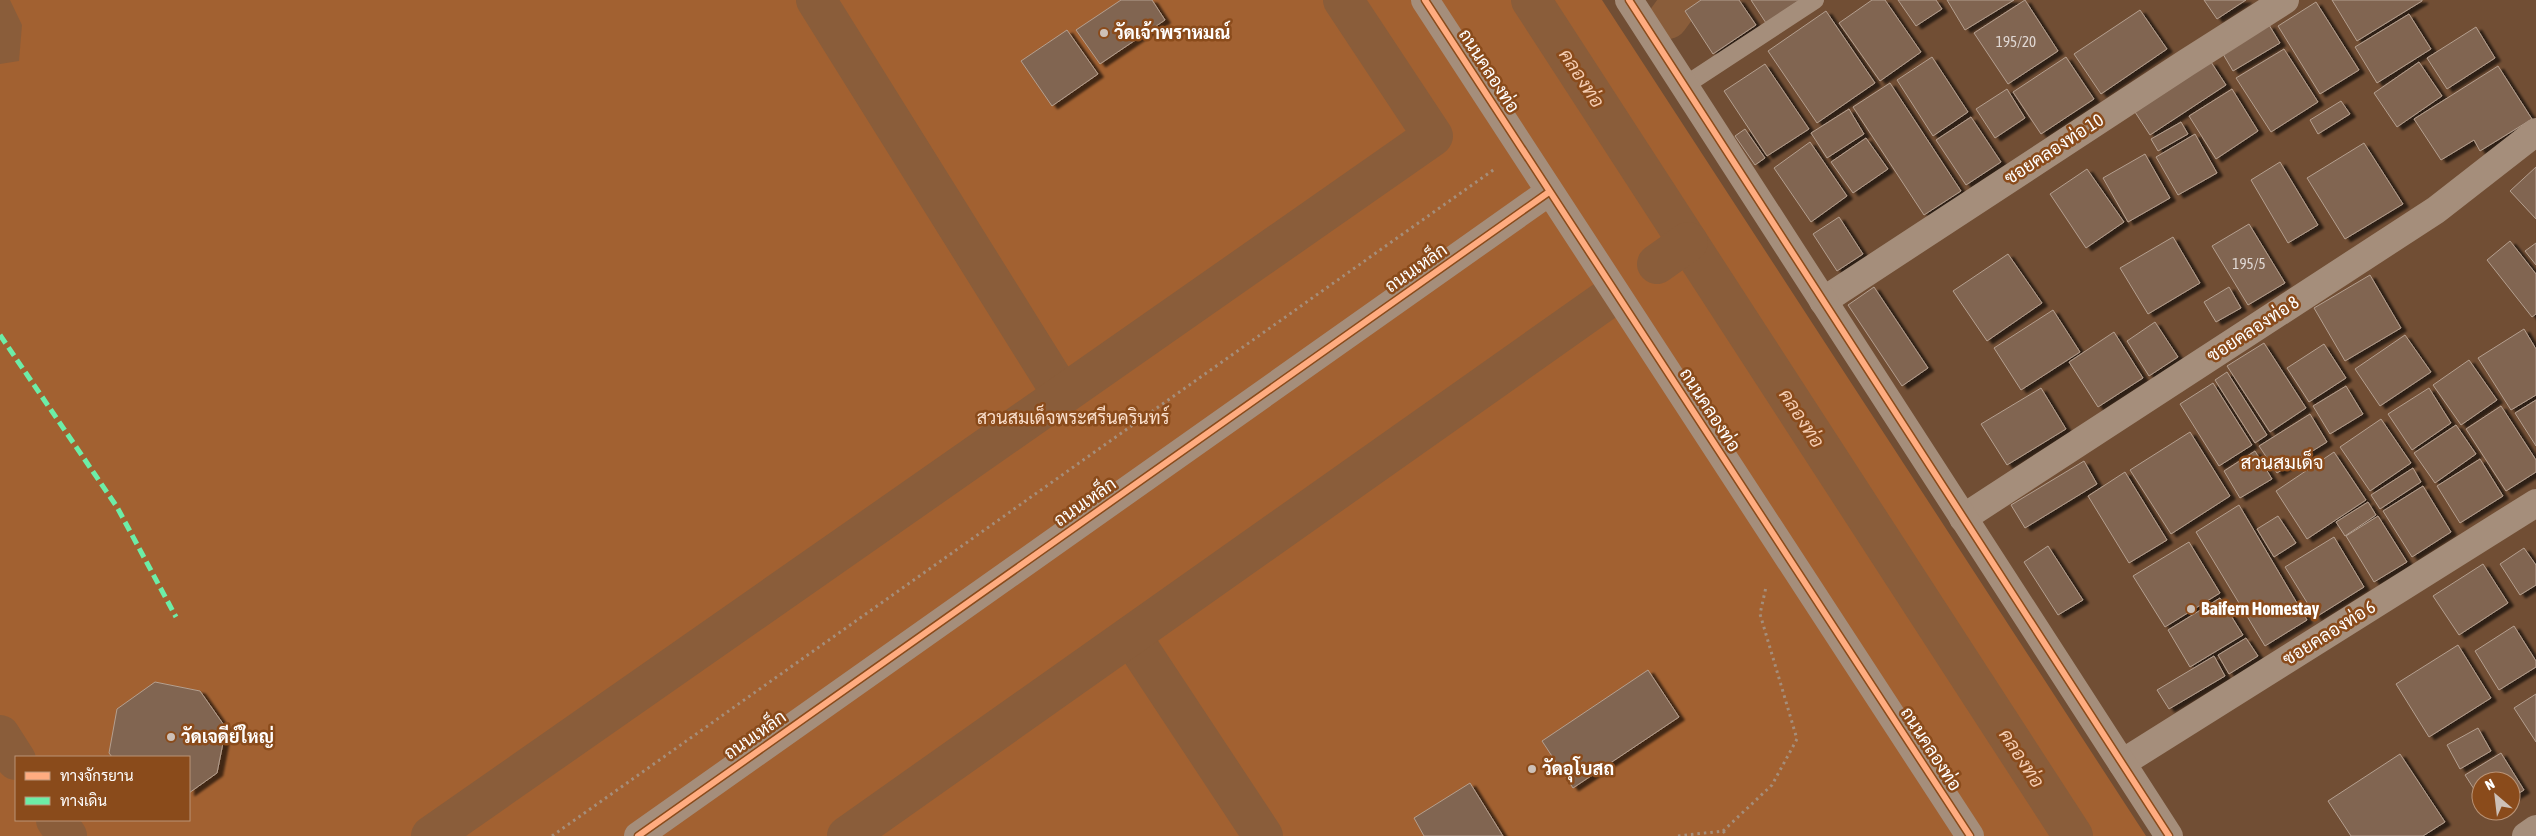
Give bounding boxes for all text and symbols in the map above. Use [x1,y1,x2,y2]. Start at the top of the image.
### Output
place label: วัดเจ้าพราหมณ์ [1114,20,1231,43]
street label: ถนนคลองท่อ [1455,24,1525,117]
marker: วัดเจ้าพราหมณ์ [1098,27,1110,39]
house number: 195/20 [1996,33,2036,50]
water label: คลองท่อ [1555,44,1609,112]
street label: ซอยคลองท่อ 10 [2000,108,2107,188]
street label: ถนนเหล็ก [1379,236,1451,297]
house number: 195/5 [2232,255,2266,272]
street label: ซอยคลองท่อ 8 [2202,290,2303,366]
street label: ถนนคลองท่อ [1676,363,1746,456]
water label: คลองท่อ [1775,384,1829,452]
park label: สวนสมเด็จพระศรีนครินทร์ [977,404,1170,428]
district label: สวนสมเด็จ [2240,449,2324,473]
street label: ถนนเหล็ก [1048,470,1120,531]
street label: ซอยคลองท่อ 6 [2278,595,2379,669]
place label: Baifern Homestay [2201,598,2320,619]
marker: Baifern Homestay [2185,603,2197,615]
street label: ถนนคลองท่อ [1897,702,1967,795]
street label: ถนนเหล็ก [718,703,790,764]
place label: วัดเจดีย์ใหญ่ [181,724,274,748]
water label: คลองท่อ [1995,724,2049,792]
marker: วัดเจดีย์ใหญ่ [165,731,177,743]
legend [15,756,190,821]
place label: วัดอุโบสถ [1542,756,1614,783]
marker: วัดอุโบสถ [1526,763,1538,775]
text: ทางจักรยาน [60,767,134,784]
north arrow [2471,771,2521,821]
text: N [2482,776,2497,794]
text: ทางเดิน [60,792,107,809]

